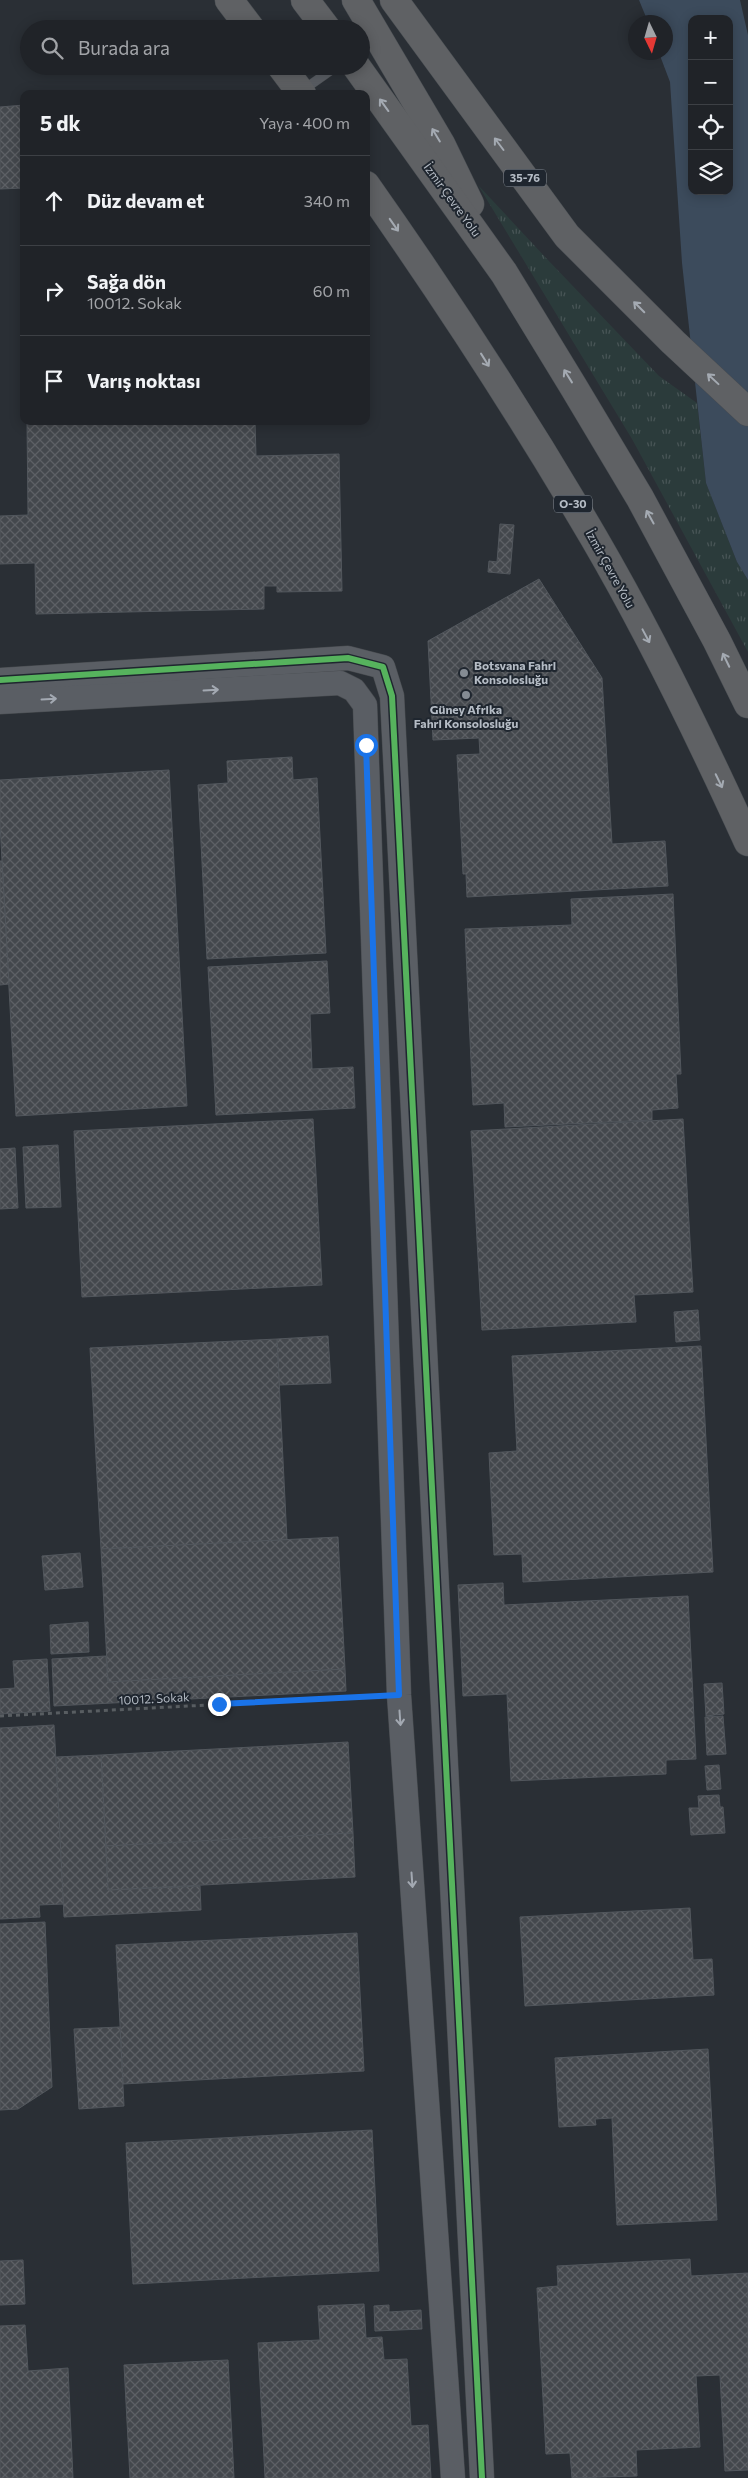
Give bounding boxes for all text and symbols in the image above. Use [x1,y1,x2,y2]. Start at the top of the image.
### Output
north arrow [628,15,673,60]
map controls [688,15,733,195]
button: + [688,15,733,60]
search box [20,20,370,75]
icon: search [38,34,66,62]
text: Burada ara [78,36,170,59]
button: − [688,60,733,105]
one-way arrow [379,98,389,112]
button: locate [688,105,733,150]
text: 5 dk [40,110,81,135]
text: Yaya · 400 m [259,113,350,132]
one-way arrow [430,129,440,143]
one-way arrow [494,138,505,151]
button: layers [688,150,733,195]
street label: İzmir Çevre Yolu [421,160,484,239]
road number: 35-76 [504,170,546,187]
icon: ahead [40,187,68,215]
text: Düz devam et [87,189,204,212]
text: 340 m [304,191,350,210]
one-way arrow [389,218,399,232]
text: Sağa dön [87,270,166,293]
icon: right [40,277,68,305]
text: 60 m [313,281,350,300]
text: 10012. Sokak [87,293,182,312]
one-way arrow [632,301,645,313]
one-way arrow [480,353,490,367]
icon: arrive [40,367,68,395]
text: Varış noktası [87,369,200,392]
one-way arrow [562,370,572,384]
one-way arrow [706,373,719,385]
road number: O-30 [554,496,592,512]
one-way arrow [644,510,654,524]
street label: İzmir Çevre Yolu [584,527,638,610]
one-way arrow [642,628,651,643]
one-way arrow [721,653,731,668]
place label: Botsvana Fahri Konsolosluğu [474,658,556,686]
marker: Botsvana Fahri Konsolosluğu [458,667,470,679]
one-way arrow [203,685,219,694]
marker: Güney Afrika Fahri Konsolosluğu [460,689,472,701]
one-way arrow [40,695,56,704]
place label: Güney Afrika Fahri Konsolosluğu [414,702,519,730]
route start [355,734,378,757]
one-way arrow [714,774,724,789]
street label: 10012. Sokak [118,1689,190,1707]
route end [208,1693,231,1716]
one-way arrow [396,1710,405,1726]
one-way arrow [407,1872,416,1888]

